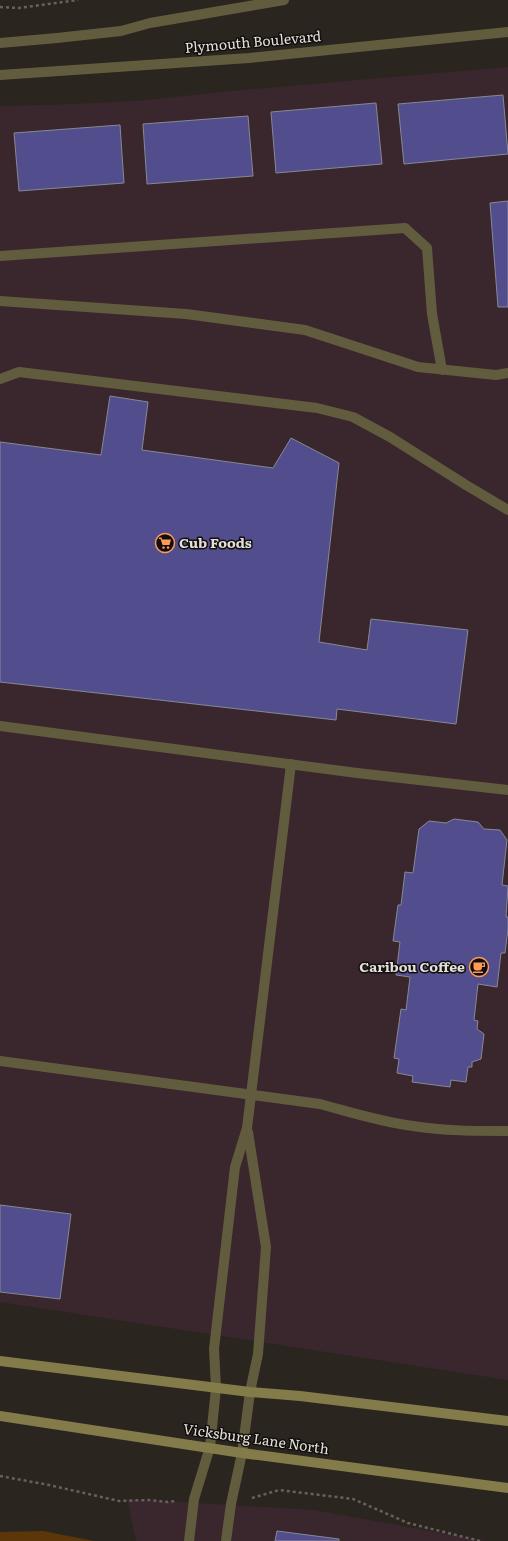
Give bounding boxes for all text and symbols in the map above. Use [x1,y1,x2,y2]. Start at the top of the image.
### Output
street label: Plymouth Boulevard [184,25,322,57]
supermarket icon: Cub Foods [154,532,176,554]
place label: Cub Foods [179,532,252,552]
place label: Caribou Coffee [359,956,465,976]
cafe icon: Caribou Coffee [468,956,490,978]
street label: Vicksburg Lane North [182,1418,330,1458]

